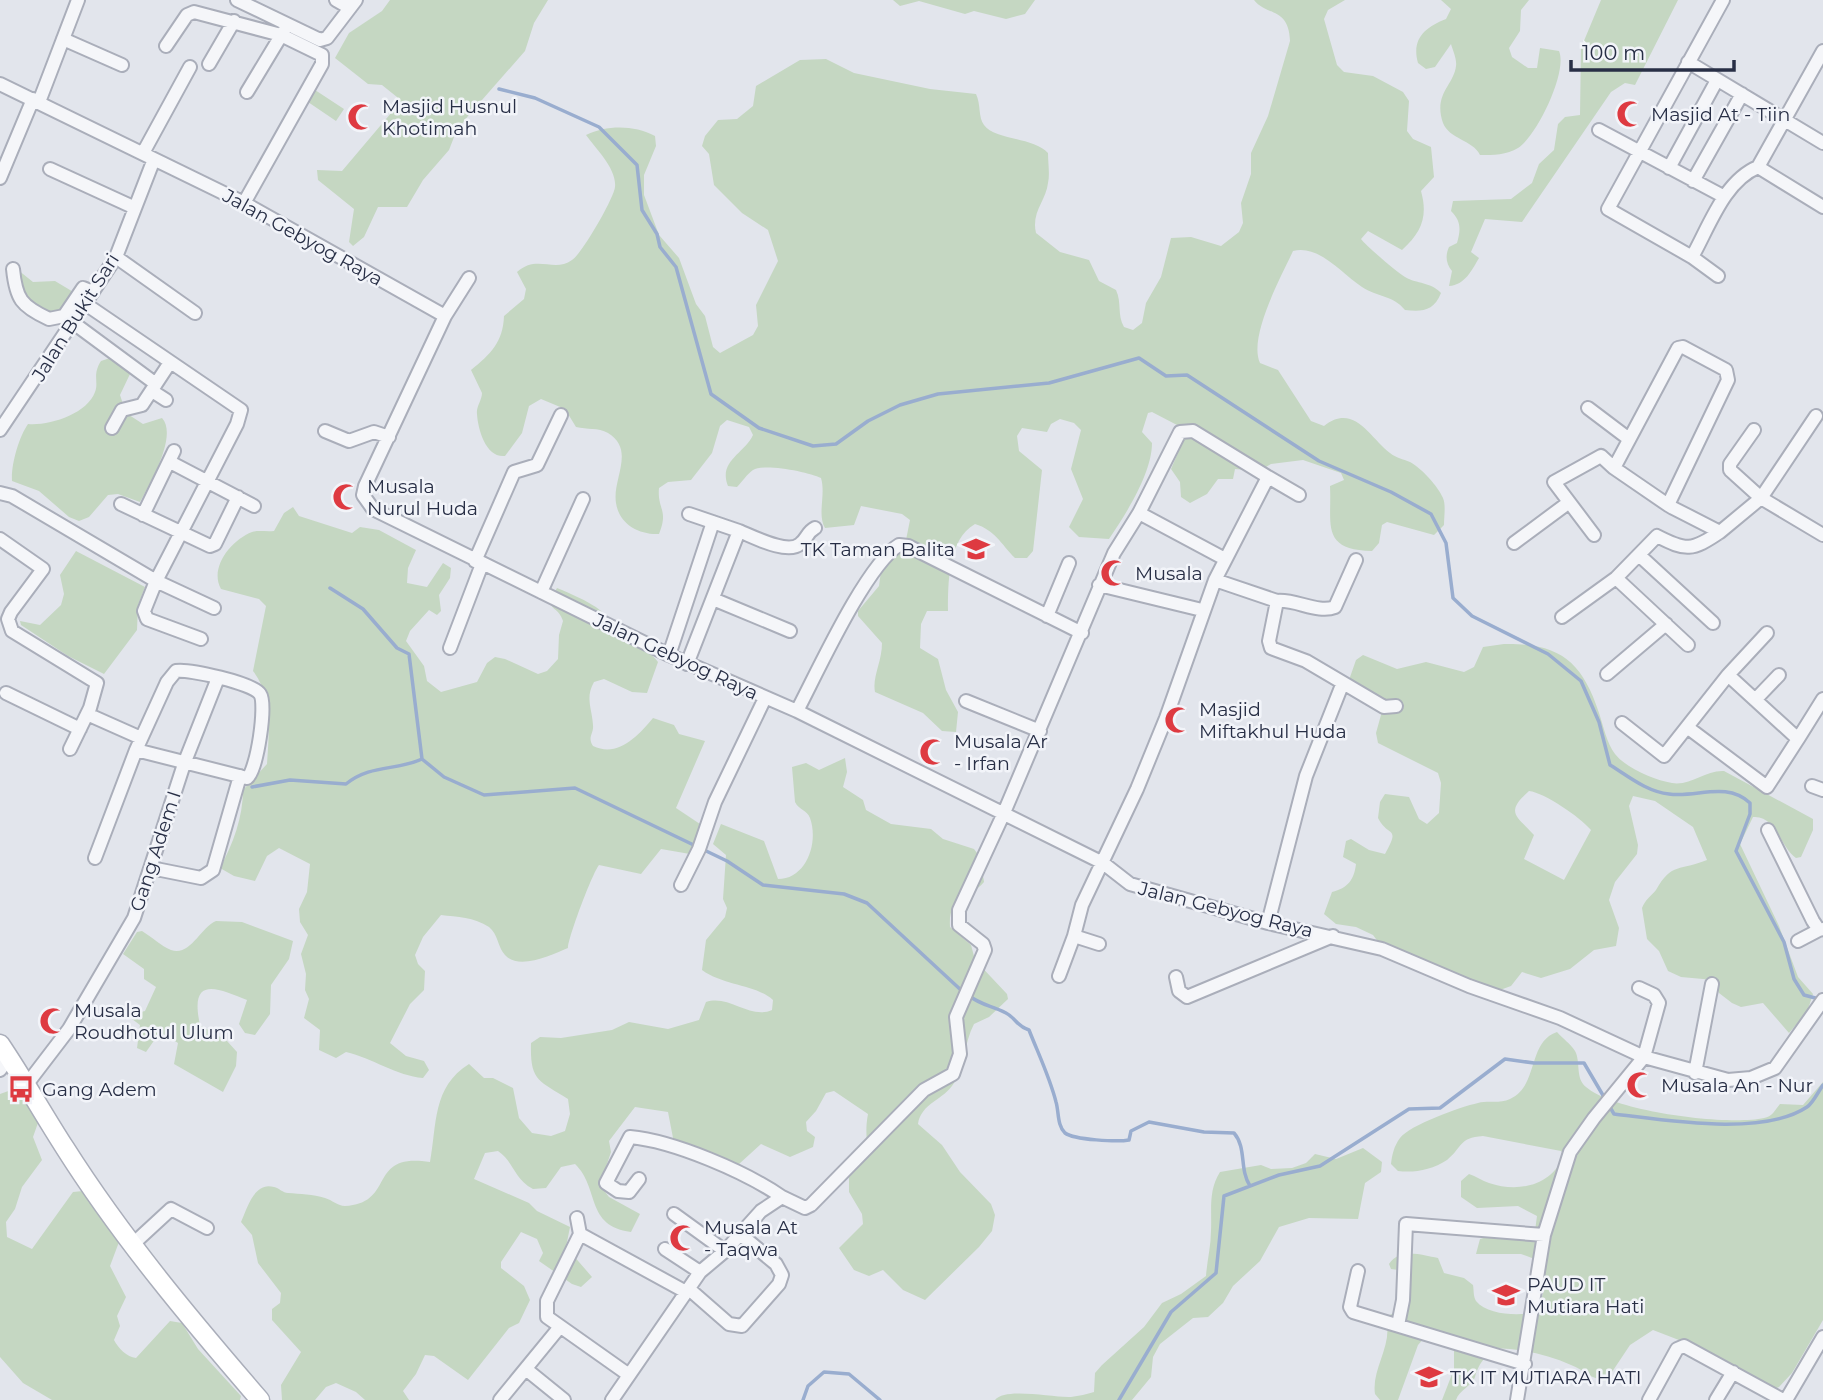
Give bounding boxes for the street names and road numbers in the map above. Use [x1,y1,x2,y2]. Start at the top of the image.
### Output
street label: Jalan Gebyog Raya [218,183,387,291]
street label: Jalan Bukit Sari [26,249,124,386]
street label: Jalan Gebyog Raya [589,608,762,705]
street label: Gang Adem I [125,788,186,914]
street label: Jalan Gebyog Raya [1135,876,1316,942]

